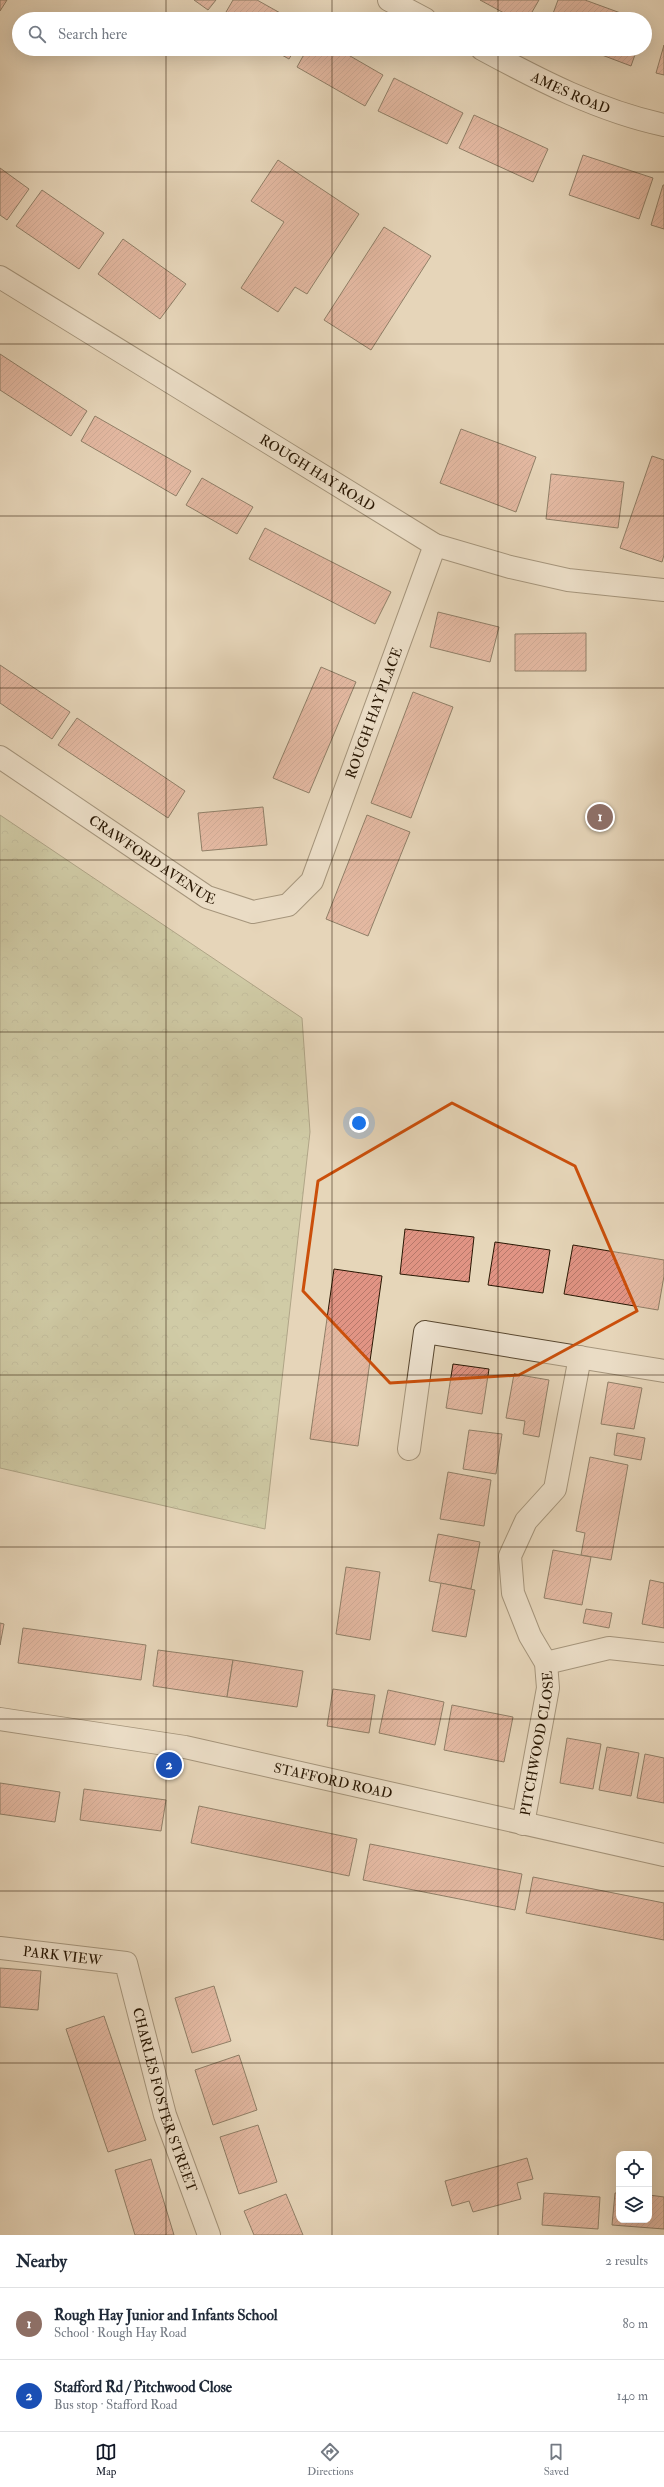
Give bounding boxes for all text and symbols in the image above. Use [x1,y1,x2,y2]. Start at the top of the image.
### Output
search box [12,12,652,56]
icon: search [26,23,48,45]
text: Search here [58,25,127,44]
street label: AMES ROAD [527,68,612,118]
street label: ROUGH HAY ROAD [256,431,378,515]
street label: ROUGH HAY PLACE [342,645,406,781]
pin: 1 [587,802,613,832]
street label: CRAWFORD AVENUE [85,812,218,908]
your location [349,1113,369,1133]
street label: PITCHWOOD CLOSE [517,1670,557,1817]
pin: 2 [156,1750,182,1780]
street label: STAFFORD ROAD [272,1759,394,1803]
street label: PARK VIEW [22,1943,104,1969]
street label: CHARLES FOSTER STREET [129,2006,201,2195]
map controls [616,2151,652,2223]
button: locate [616,2151,652,2187]
button: layers [616,2187,652,2223]
text: Nearby [16,2251,67,2272]
text: 2 results [605,2253,648,2269]
text: Rough Hay Junior and Infants School [54,2306,278,2325]
text: 1 [27,2316,31,2332]
text: 80 m [622,2316,648,2332]
text: School · Rough Hay Road [54,2325,187,2341]
text: Stafford Rd / Pitchwood Close [54,2378,232,2397]
text: 2 [26,2388,32,2404]
text: 140 m [617,2388,648,2404]
text: Bus stop · Stafford Road [54,2397,177,2413]
tab: Map [95,2441,117,2478]
tab: Directions [307,2441,354,2478]
tab: Saved [544,2441,569,2478]

